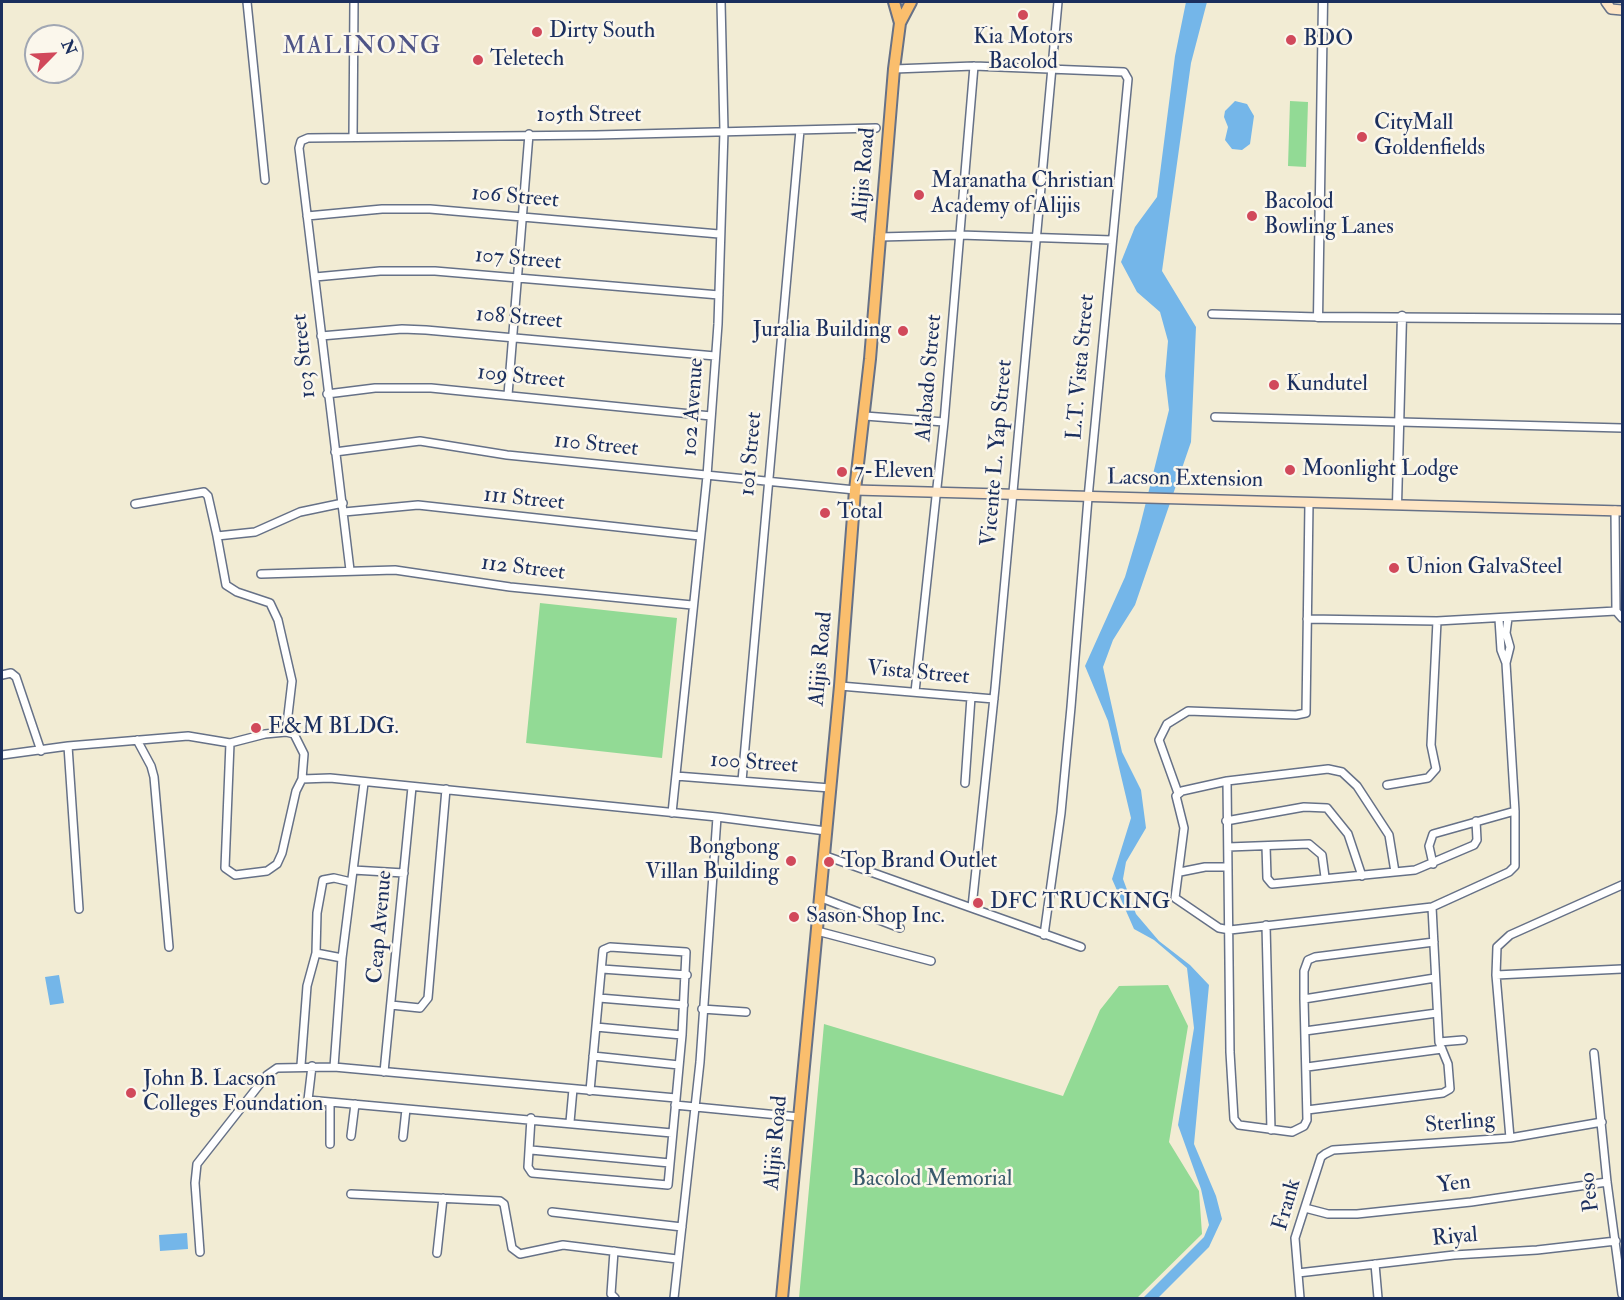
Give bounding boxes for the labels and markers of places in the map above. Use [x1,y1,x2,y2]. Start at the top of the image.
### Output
marker: Kia Motors Bacolod [1016,8,1030,22]
place label: Dirty South [549,19,655,45]
marker: Dirty South [530,25,544,39]
place label: Kia Motors Bacolod [973,25,1073,76]
place label: BDO [1303,27,1353,53]
marker: BDO [1284,33,1298,47]
place label: Teletech [490,47,564,73]
marker: Teletech [471,53,485,67]
place label: CityMall Goldenfields [1374,111,1485,162]
marker: CityMall Goldenfields [1355,130,1369,144]
place label: Maranatha Christian Academy of Alijis [931,169,1114,220]
marker: Maranatha Christian Academy of Alijis [912,188,926,202]
place label: Bacolod Bowling Lanes [1264,190,1394,242]
marker: Bacolod Bowling Lanes [1245,209,1259,223]
place label: Juralia Building [753,318,891,344]
marker: Juralia Building [896,324,910,338]
place label: Kundutel [1286,372,1368,398]
marker: Kundutel [1267,378,1281,392]
place label: Moonlight Lodge [1302,457,1458,483]
place label: 7-Eleven [854,459,934,485]
marker: Moonlight Lodge [1283,463,1297,477]
marker: 7-Eleven [835,465,849,479]
place label: Total [837,500,883,526]
marker: Total [818,506,832,520]
place label: Union GalvaSteel [1406,555,1562,581]
marker: Union GalvaSteel [1387,561,1401,575]
place label: E&M BLDG. [268,715,399,741]
marker: E&M BLDG. [249,721,263,735]
place label: Bongbong Villan Building [645,835,779,886]
place label: Top Brand Outlet [841,849,997,875]
marker: Bongbong Villan Building [784,854,798,868]
marker: Top Brand Outlet [822,855,836,869]
place label: DFC TRUCKING [990,890,1170,916]
marker: DFC TRUCKING [971,896,985,910]
place label: Sason Shop Inc. [806,904,945,930]
marker: Sason Shop Inc. [787,910,801,924]
place label: John B. Lacson Colleges Foundation [143,1067,323,1118]
marker: John B. Lacson Colleges Foundation [124,1086,138,1100]

